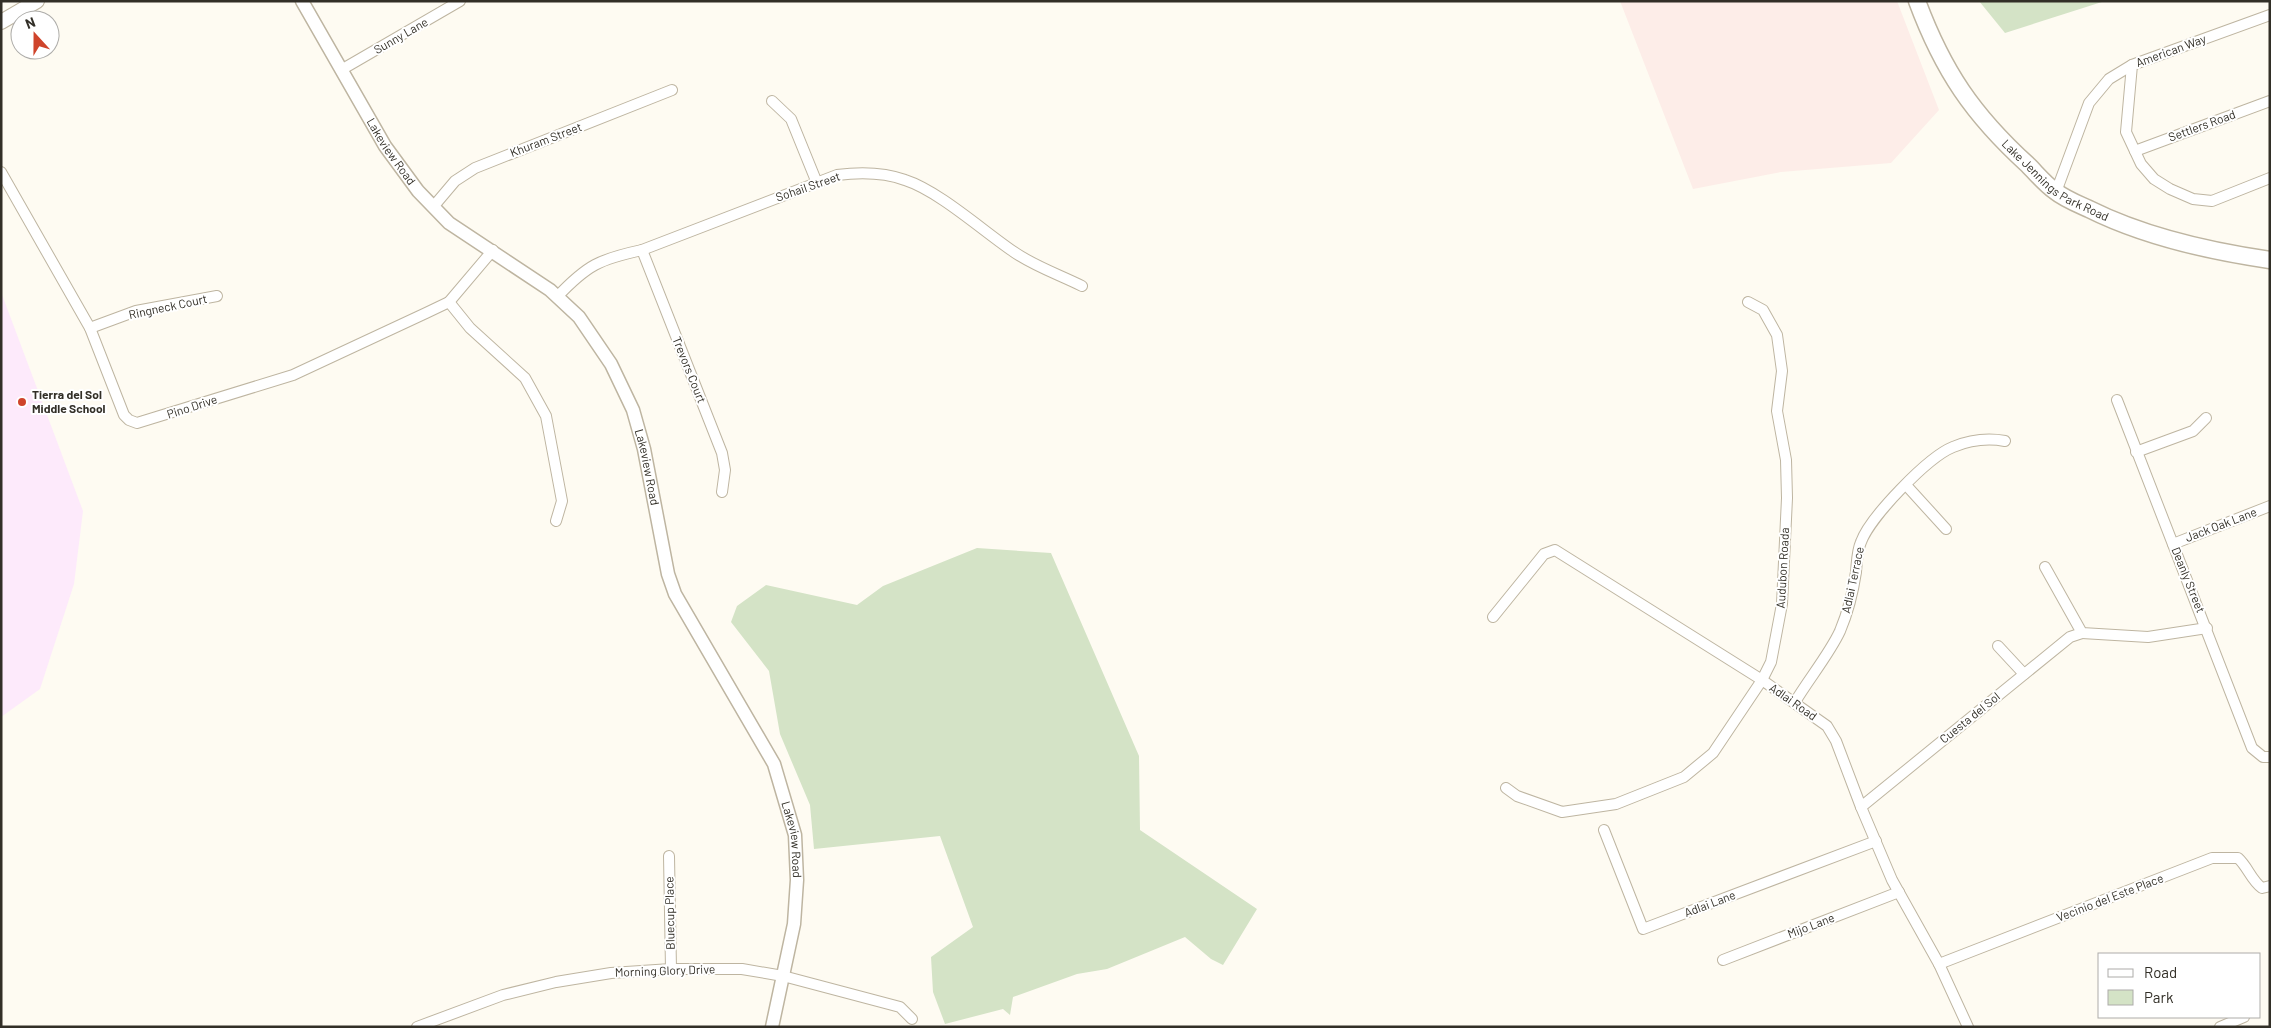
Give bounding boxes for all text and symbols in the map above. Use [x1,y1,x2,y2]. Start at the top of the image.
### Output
north arrow [10,10,60,60]
text: N [23,13,38,32]
street label: Sunny Lane [371,14,430,56]
street label: American Way [2134,31,2208,69]
street label: Settlers Road [2166,106,2237,144]
street label: Lakeview Road [364,115,419,187]
street label: Khuram Street [508,119,584,159]
street label: Lake Jennings Park Road [2000,136,2111,223]
street label: Sohail Street [774,169,842,204]
street label: Ringneck Court [127,291,208,321]
street label: Trevors Court [670,334,710,405]
place label: Tierra del Sol Middle School [32,387,106,415]
street label: Pino Drive [165,391,219,421]
marker: Tierra del Sol Middle School [16,396,28,408]
street label: Lakeview Road [633,427,663,506]
street label: Jack Oak Lane [2183,504,2258,544]
street label: Audubon Roada [1773,527,1791,609]
street label: Adlai Terrace [1838,545,1866,614]
street label: Deanly Street [2169,545,2208,615]
street label: Adlai Road [1767,680,1820,723]
street label: Cuesta del Sol [1937,689,2002,746]
street label: Lakeview Road [779,799,805,878]
street label: Vecinio del Este Place [2054,870,2165,924]
street label: Bluecup Place [661,876,677,950]
street label: Adlai Lane [1682,887,1737,919]
street label: Mijo Lane [1785,910,1836,940]
legend [2098,953,2261,1018]
street label: Morning Glory Drive [615,961,715,979]
text: Road [2144,963,2177,981]
text: Park [2144,988,2174,1006]

